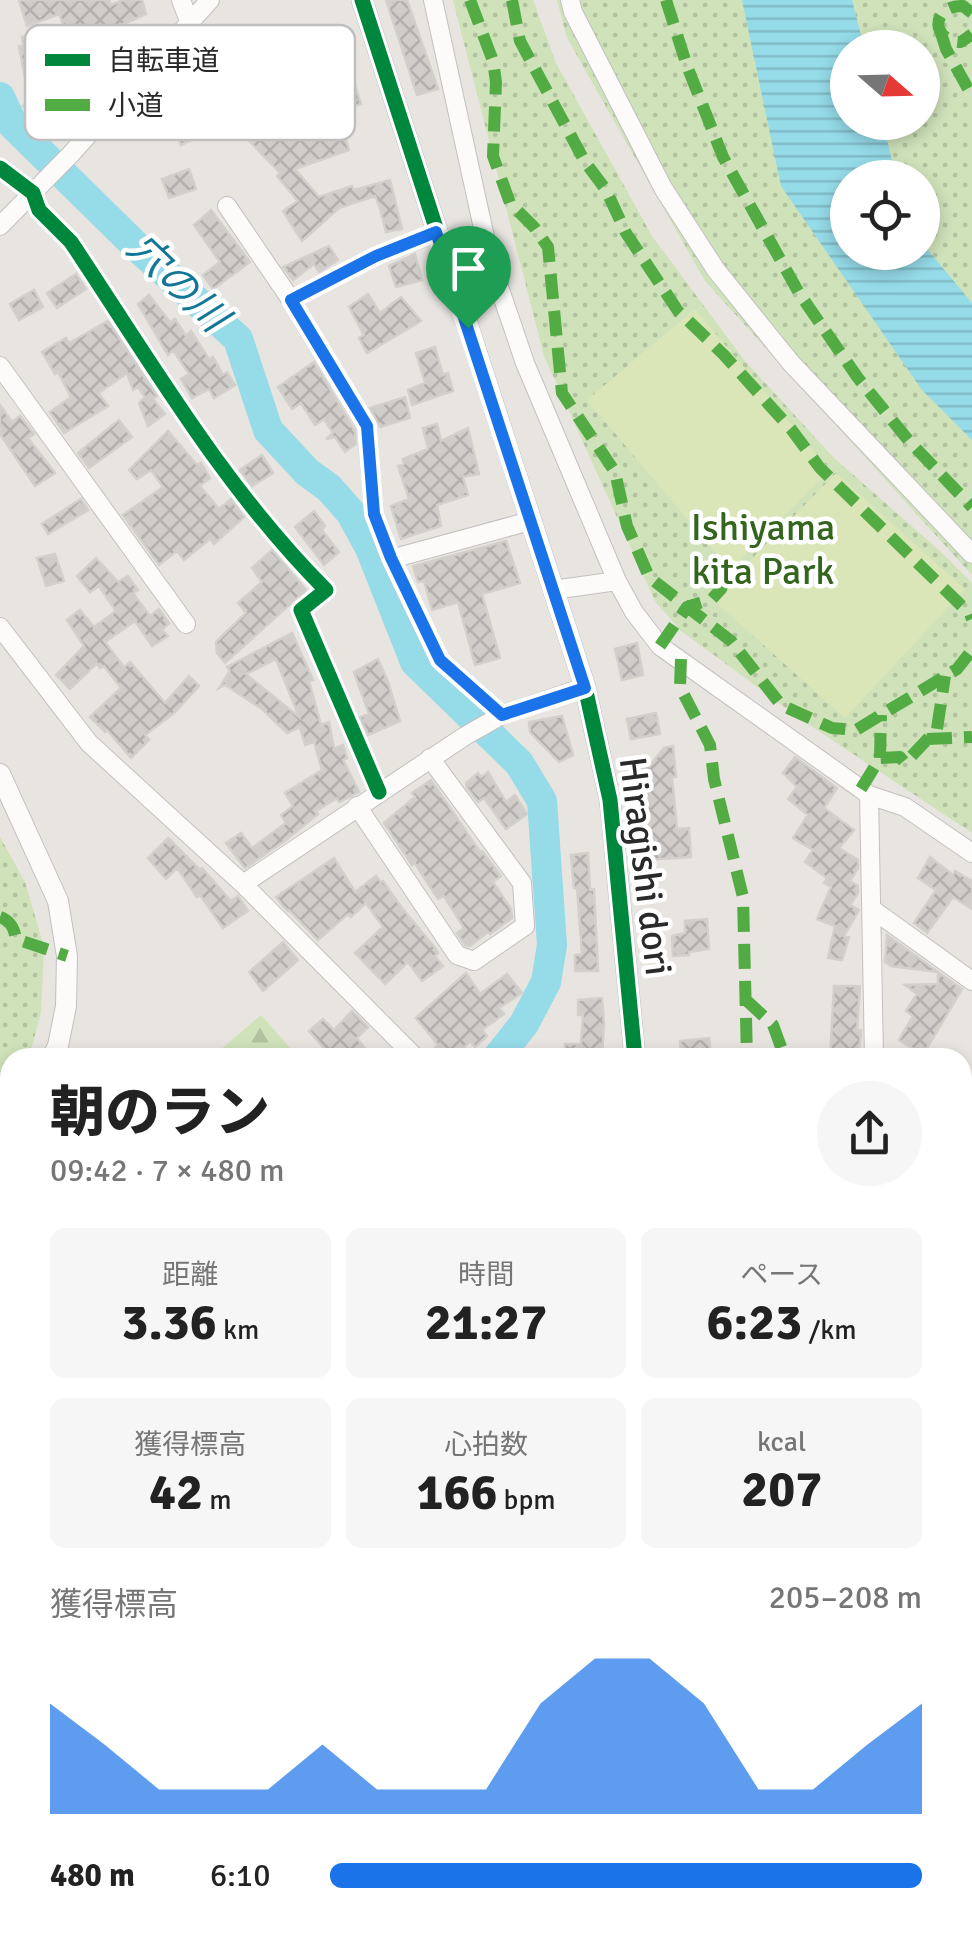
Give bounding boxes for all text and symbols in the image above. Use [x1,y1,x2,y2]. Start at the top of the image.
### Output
legend [25,25,355,140]
north arrow [830,30,940,140]
map controls [830,30,940,270]
text: 自転車道 [108,44,220,78]
text: 小道 [108,89,164,123]
button: locate [830,160,940,270]
water label: 穴の川 [117,223,241,345]
pin [426,226,511,329]
icon: arrive [441,241,496,296]
park label: Ishiyama kita Park [691,504,835,595]
street label: Hiragishi dori [609,754,682,978]
text: 朝のラン [50,1079,270,1147]
button: share [817,1081,922,1186]
text: 09:42 · 7 × 480 m [50,1151,285,1190]
text: 距離 [162,1258,218,1292]
text: 時間 [458,1258,514,1292]
text: ペース [740,1258,823,1292]
text: 3.36 [121,1292,217,1354]
text: 21:27 [425,1292,547,1354]
text: 6:23 [707,1292,802,1354]
text: km [217,1313,259,1347]
text: /km [802,1313,857,1347]
text: kcal [757,1425,806,1459]
text: 獲得標高 [134,1428,246,1462]
text: 心拍数 [444,1428,528,1462]
text: 207 [741,1459,822,1521]
text: 42 [149,1462,203,1524]
text: 166 [416,1462,497,1524]
text: m [203,1483,232,1517]
text: bpm [497,1483,556,1517]
text: 205–208 m [769,1578,922,1617]
text: 獲得標高 [50,1585,178,1624]
text: 480 m [50,1856,135,1895]
text: 6:10 [210,1856,270,1895]

